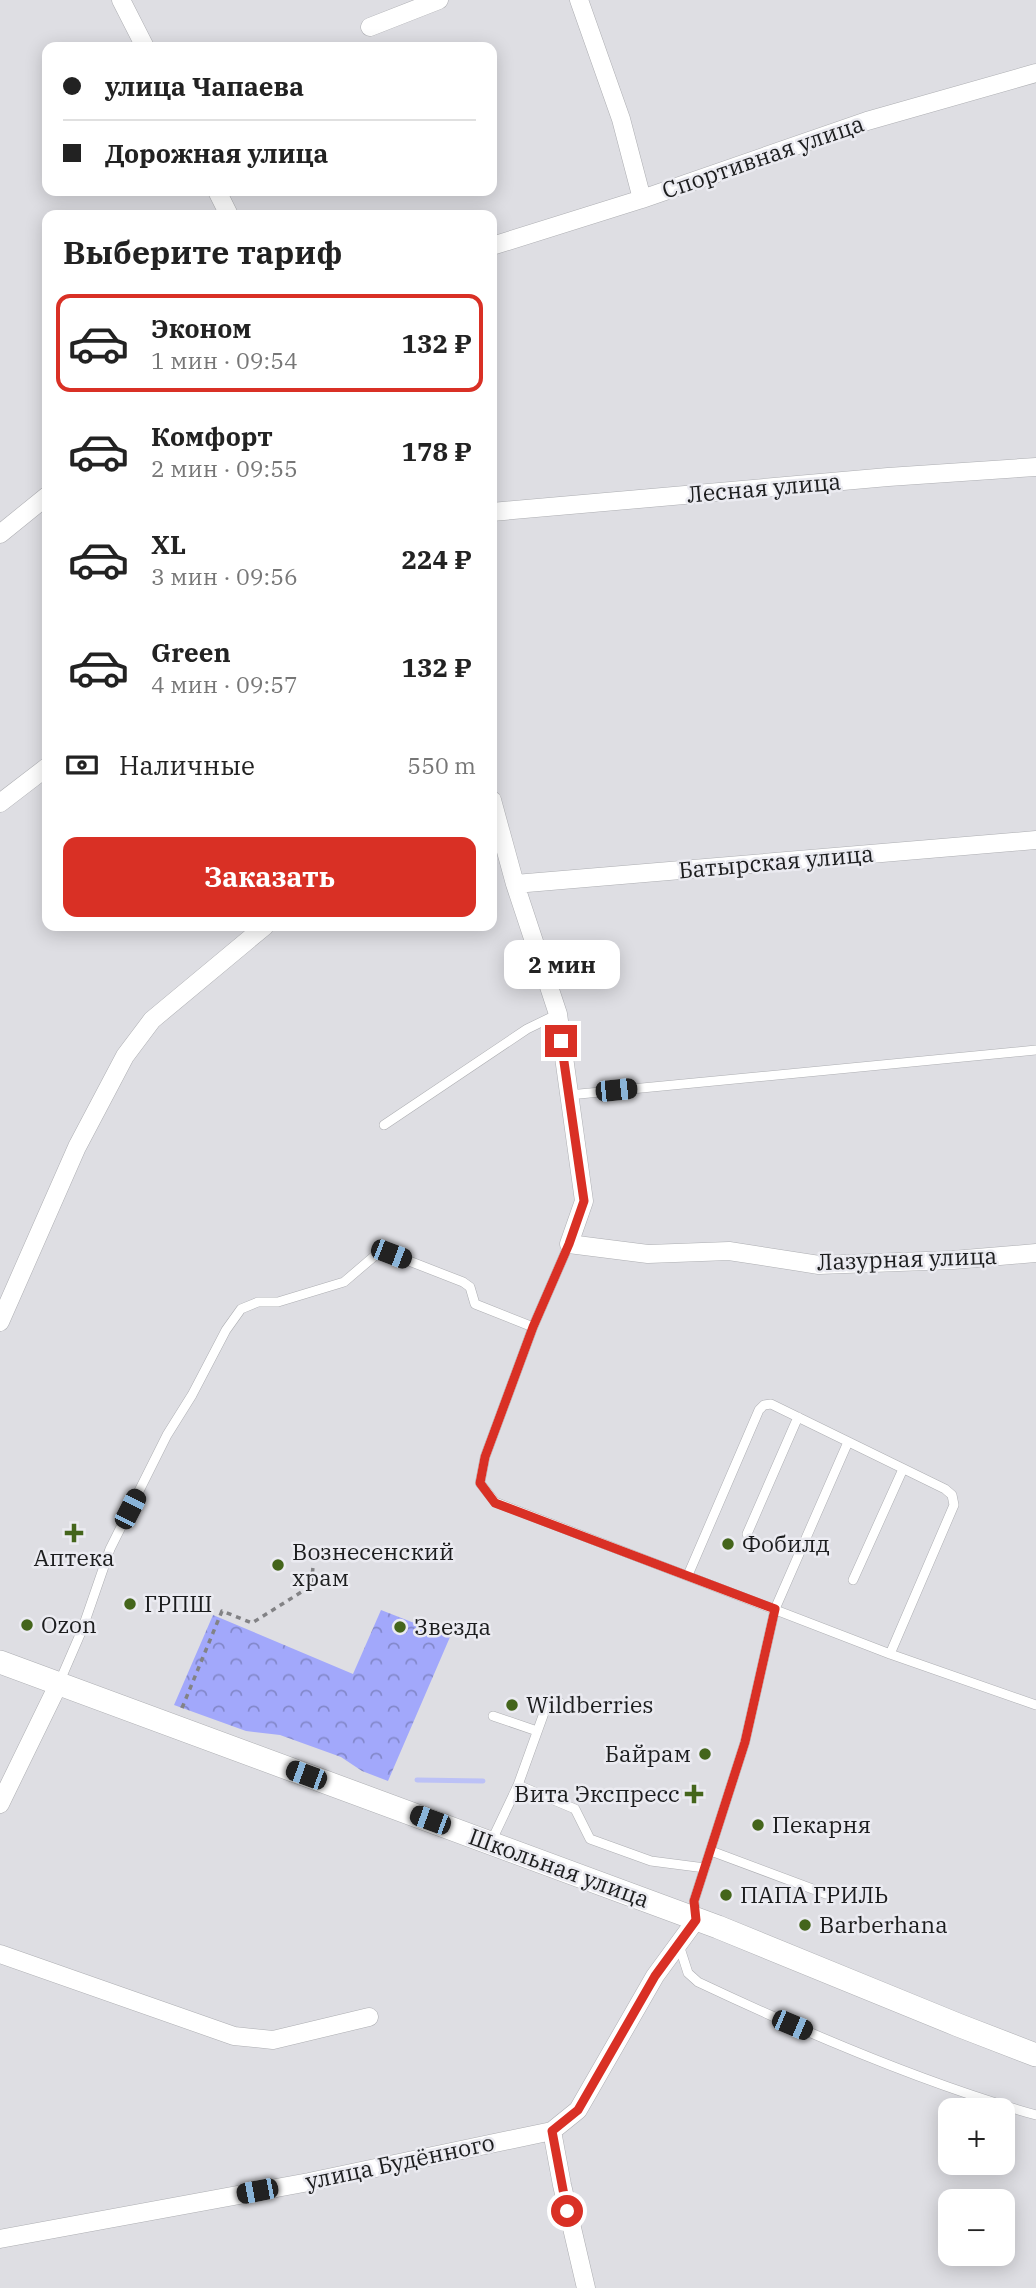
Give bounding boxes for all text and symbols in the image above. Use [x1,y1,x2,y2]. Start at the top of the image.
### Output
text: улица Чапаева [105,69,304,103]
street label: Спортивная улица [658,107,868,205]
text: Дорожная улица [105,136,328,170]
text: Выберите тариф [63,231,343,273]
text: Эконом [151,311,252,345]
icon: car [67,312,130,375]
text: 132 ₽ [401,326,472,360]
text: 1 мин · 09:54 [151,345,298,375]
text: Комфорт [151,419,273,453]
icon: car [67,420,130,483]
text: 178 ₽ [401,434,472,468]
text: 2 мин · 09:55 [151,453,298,483]
street label: Лесная улица [686,465,842,509]
text: XL [151,527,186,561]
icon: car [67,528,130,591]
text: 224 ₽ [401,542,472,576]
text: 3 мин · 09:56 [151,561,298,591]
text: Green [151,635,231,669]
icon: car [67,636,130,699]
text: 132 ₽ [401,650,472,684]
text: 4 мин · 09:57 [151,669,298,699]
icon: cash [63,746,101,784]
text: Наличные [119,748,255,782]
text: 550 m [407,750,476,780]
button: Заказать [63,837,476,917]
street label: Батырская улица [677,838,875,884]
callout: 2 мин [503,940,619,988]
text: 2 мин [528,949,596,979]
route end [545,1025,577,1057]
car [595,1077,638,1103]
car [368,1237,415,1271]
street label: Лазурная улица [816,1240,998,1276]
car [112,1486,149,1532]
marker: Аптека [66,1525,82,1541]
place label: Фобилд [742,1528,830,1558]
place label: Вознесенский храм [292,1536,454,1592]
marker: Фобилд [720,1536,736,1552]
place label: Аптека [33,1542,115,1572]
marker: Вознесенский храм [270,1557,286,1573]
place label: ГРПШ [144,1588,213,1618]
marker: ГРПШ [122,1596,138,1612]
place label: Ozon [41,1609,97,1639]
place label: Звезда [414,1611,491,1641]
marker: Ozon [19,1617,35,1633]
marker: Звезда [392,1619,408,1635]
place label: Wildberries [526,1689,654,1719]
marker: Wildberries [504,1697,520,1713]
place label: Байрам [605,1738,691,1768]
marker: Байрам [697,1746,713,1762]
car [283,1758,330,1792]
place label: Вита Экспресс [514,1778,680,1808]
marker: Вита Экспресс [686,1786,702,1802]
car [407,1803,454,1837]
place label: Пекарня [772,1809,871,1839]
marker: Пекарня [750,1817,766,1833]
street label: Школьная улица [465,1820,654,1914]
place label: ПАПА ГРИЛЬ [740,1879,888,1909]
marker: ПАПА ГРИЛЬ [718,1887,734,1903]
place label: Barberhana [819,1909,948,1939]
marker: Barberhana [797,1917,813,1933]
car [769,2007,816,2043]
map controls [938,2098,1015,2266]
button: + [938,2098,1015,2175]
street label: улица Будённого [303,2126,497,2196]
car [235,2177,280,2205]
button: − [938,2189,1015,2266]
route start [551,2195,583,2227]

